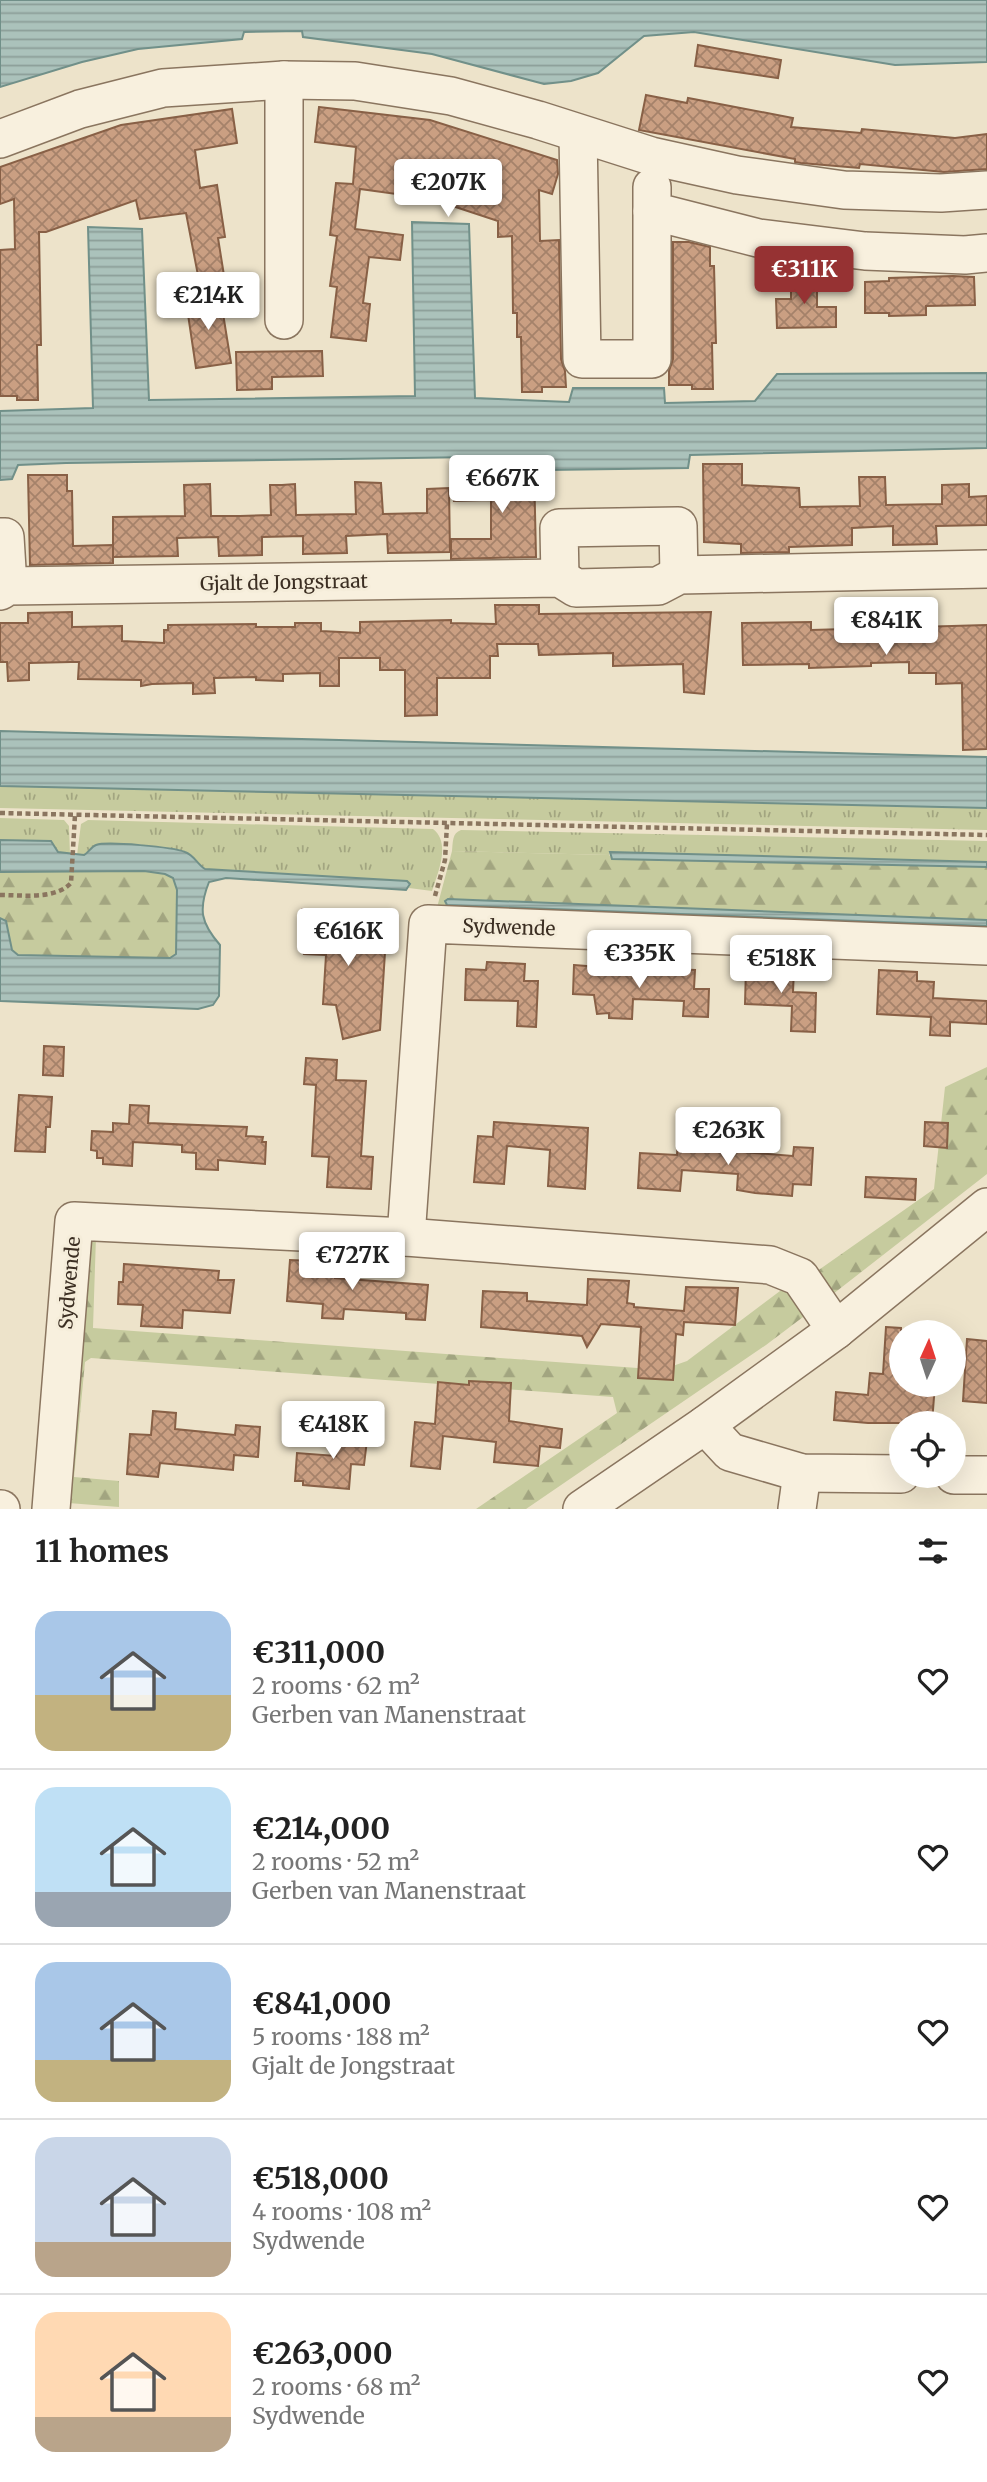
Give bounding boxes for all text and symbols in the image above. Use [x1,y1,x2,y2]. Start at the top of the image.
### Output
pin: €207K [399,160,497,219]
text: €207K [410,167,486,196]
pin: €311K [755,246,853,306]
text: €311K [770,254,838,283]
pin: €214K [159,272,257,332]
text: €214K [173,280,243,309]
pin: €667K [453,456,551,515]
text: €667K [465,463,539,492]
street label: Gjalt de Jongstraat [200,569,369,595]
pin: €841K [837,598,935,657]
text: €841K [850,605,922,634]
pin: €616K [299,908,397,968]
street label: Sydwende [462,913,556,941]
text: €616K [313,916,383,945]
pin: €335K [590,930,688,990]
pin: €518K [732,936,830,995]
text: €335K [603,938,675,967]
text: €518K [746,943,816,972]
pin: €263K [679,1108,777,1167]
text: €263K [691,1115,765,1144]
pin: €727K [303,1232,401,1292]
street label: Sydwende [53,1235,85,1330]
text: €727K [315,1240,389,1269]
north arrow [889,1320,966,1396]
map controls [889,1320,966,1488]
pin: €418K [284,1402,382,1461]
text: €418K [298,1409,368,1438]
button: locate [889,1411,966,1488]
text: 11 homes [35,1532,169,1570]
icon: filters [914,1532,952,1570]
text: €311,000 [252,1633,385,1671]
icon: home [91,1639,175,1723]
icon: heart [914,1662,952,1700]
text: 2 rooms · 62 m² [252,1671,420,1700]
text: Gerben van Manenstraat [252,1700,526,1729]
text: €214,000 [252,1809,390,1847]
icon: home [91,1815,175,1899]
icon: heart [914,1838,952,1876]
text: 2 rooms · 52 m² [252,1847,419,1876]
text: Gerben van Manenstraat [252,1876,526,1905]
text: €841,000 [252,1984,391,2022]
icon: home [91,1990,175,2074]
icon: heart [914,2013,952,2051]
text: 5 rooms · 188 m² [252,2022,430,2051]
text: Gjalt de Jongstraat [252,2051,455,2080]
text: €518,000 [252,2159,389,2197]
icon: home [91,2165,175,2249]
icon: heart [914,2188,952,2226]
text: 4 rooms · 108 m² [252,2197,431,2226]
text: Sydwende [252,2226,365,2255]
text: €263,000 [252,2334,393,2372]
icon: home [91,2340,175,2424]
icon: heart [914,2363,952,2401]
text: 2 rooms · 68 m² [252,2372,420,2401]
text: Sydwende [252,2401,365,2430]

